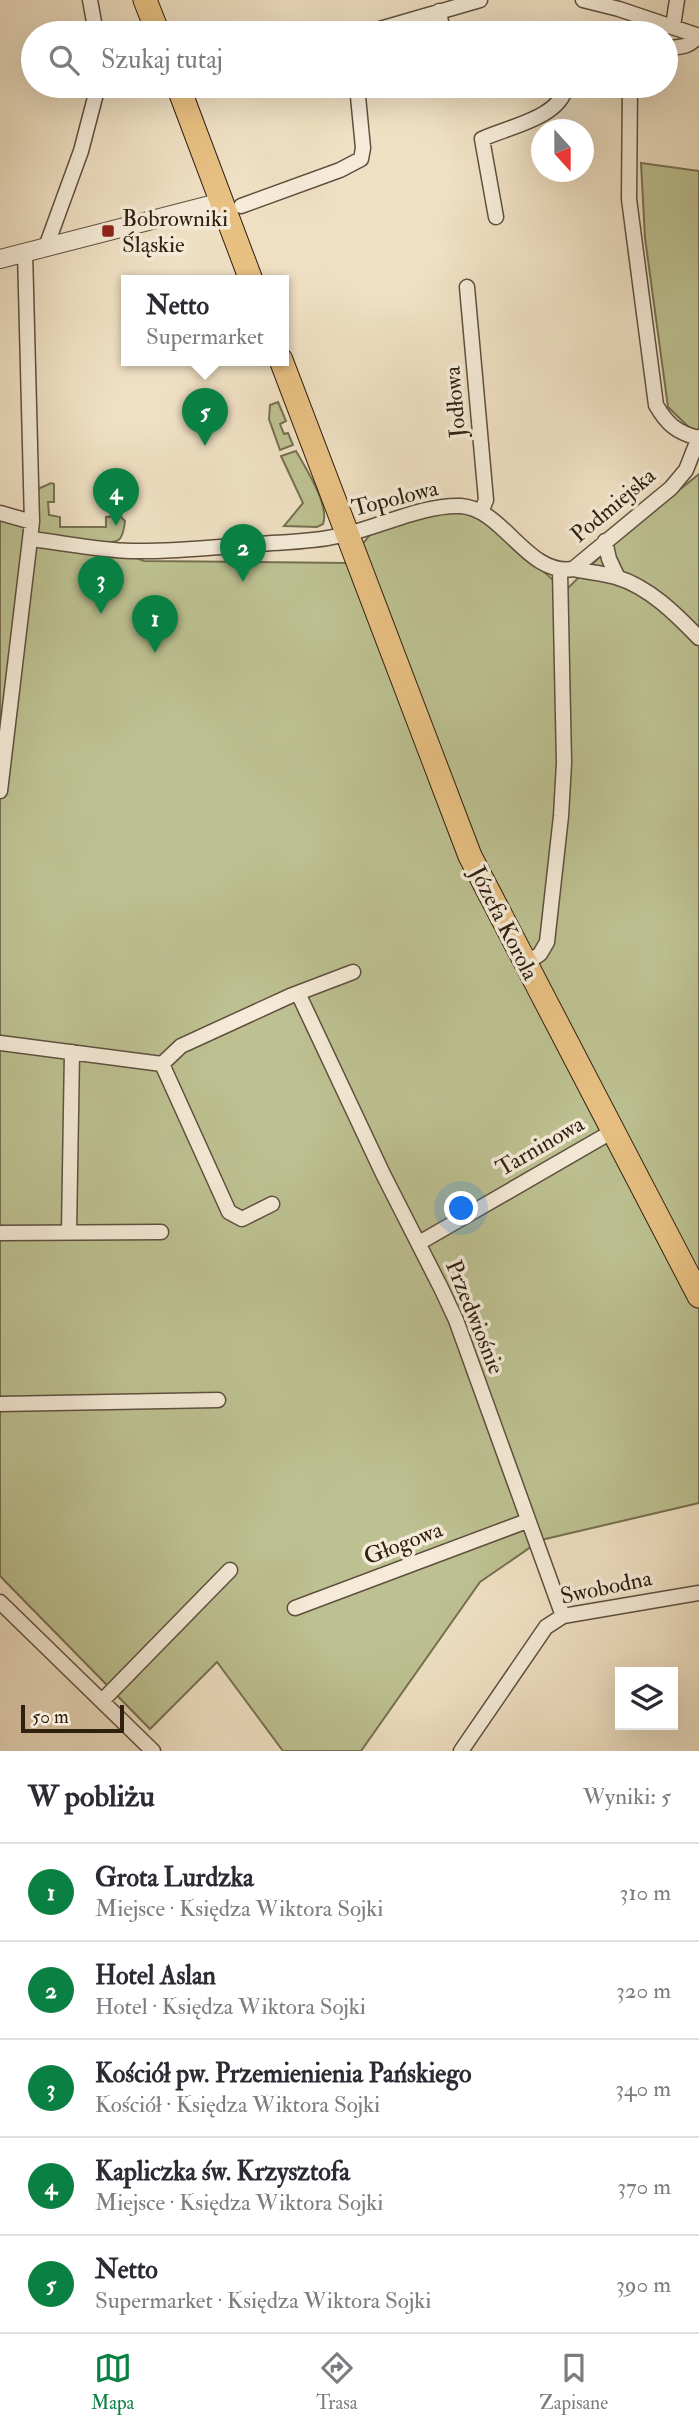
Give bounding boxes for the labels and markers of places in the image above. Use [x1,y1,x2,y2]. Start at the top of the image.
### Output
place label: Bobrowniki Śląskie [122,204,228,259]
marker: Bobrowniki Śląskie [100,223,116,239]
pin: 5 [182,388,228,446]
pin: 4 [93,468,139,526]
pin: 2 [220,524,266,582]
pin: 3 [78,556,124,614]
pin: 1 [132,595,178,653]

